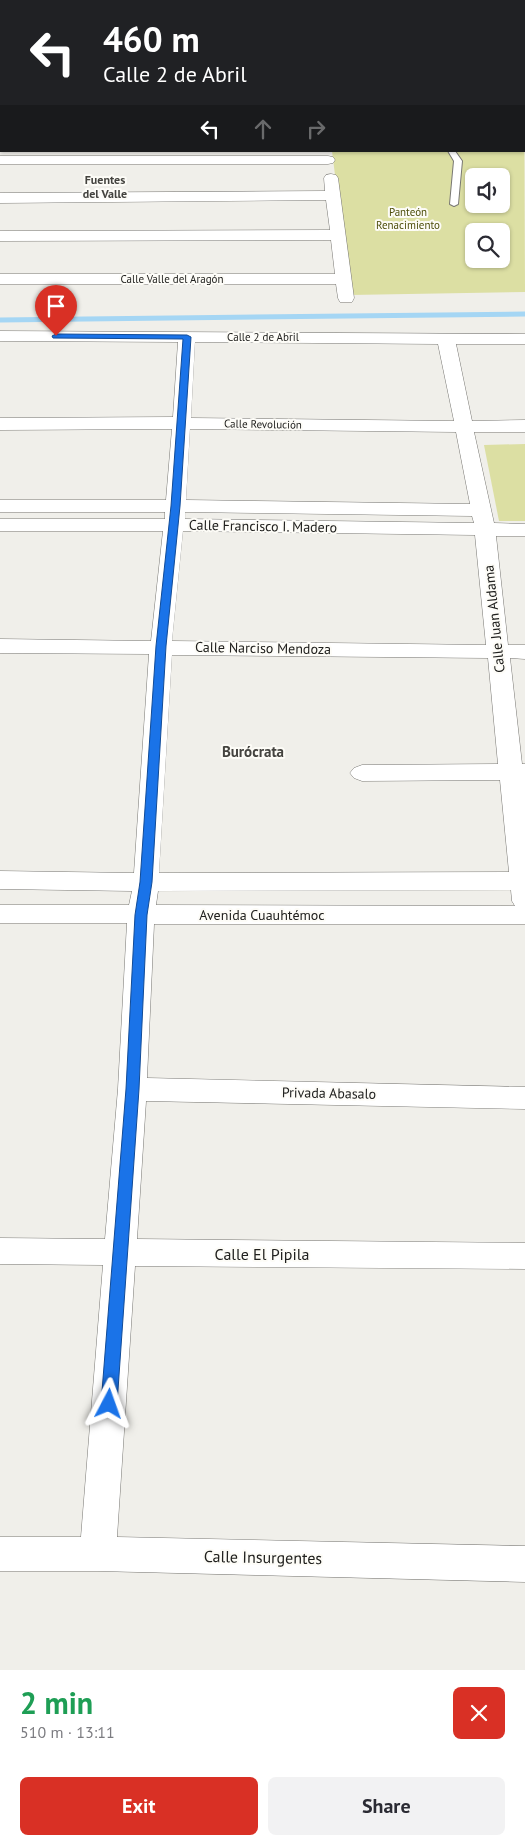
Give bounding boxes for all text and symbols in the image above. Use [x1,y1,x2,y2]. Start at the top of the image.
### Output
text: 460 m [103,16,200,62]
icon: left [20,20,85,85]
text: Calle 2 de Abril [103,60,247,88]
icon: left [196,115,224,143]
icon: ahead [249,115,277,143]
icon: right [302,115,330,143]
map controls [465,168,510,268]
button: sound [465,168,510,213]
district label: Fuentes del Valle [83,172,127,201]
park label: Panteón Renacimiento [376,205,440,232]
button: search [465,223,510,268]
street label: Calle Valle del Aragón [120,272,224,286]
pin [35,285,77,336]
icon: arrive [42,292,70,320]
street label: Calle 2 de Abril [227,330,300,344]
street label: Calle Revolución [224,416,302,432]
street label: Calle Francisco I. Madero [189,516,337,536]
street label: Calle Juan Aldama [479,564,509,674]
street label: Calle Narciso Mendoza [195,638,331,658]
district label: Burócrata [222,742,284,761]
street label: Avenida Cuauhtémoc [199,906,325,924]
street label: Privada Abasalo [282,1083,376,1103]
street label: Calle El Pipila [215,1244,309,1264]
position arrow [82,1377,134,1429]
street label: Calle Insurgentes [204,1546,323,1568]
text: 2 min [20,1683,93,1722]
button: close [453,1687,505,1739]
text: 510 m · 13:11 [20,1722,115,1742]
button: Exit [20,1777,258,1835]
button: Share [268,1777,505,1835]

